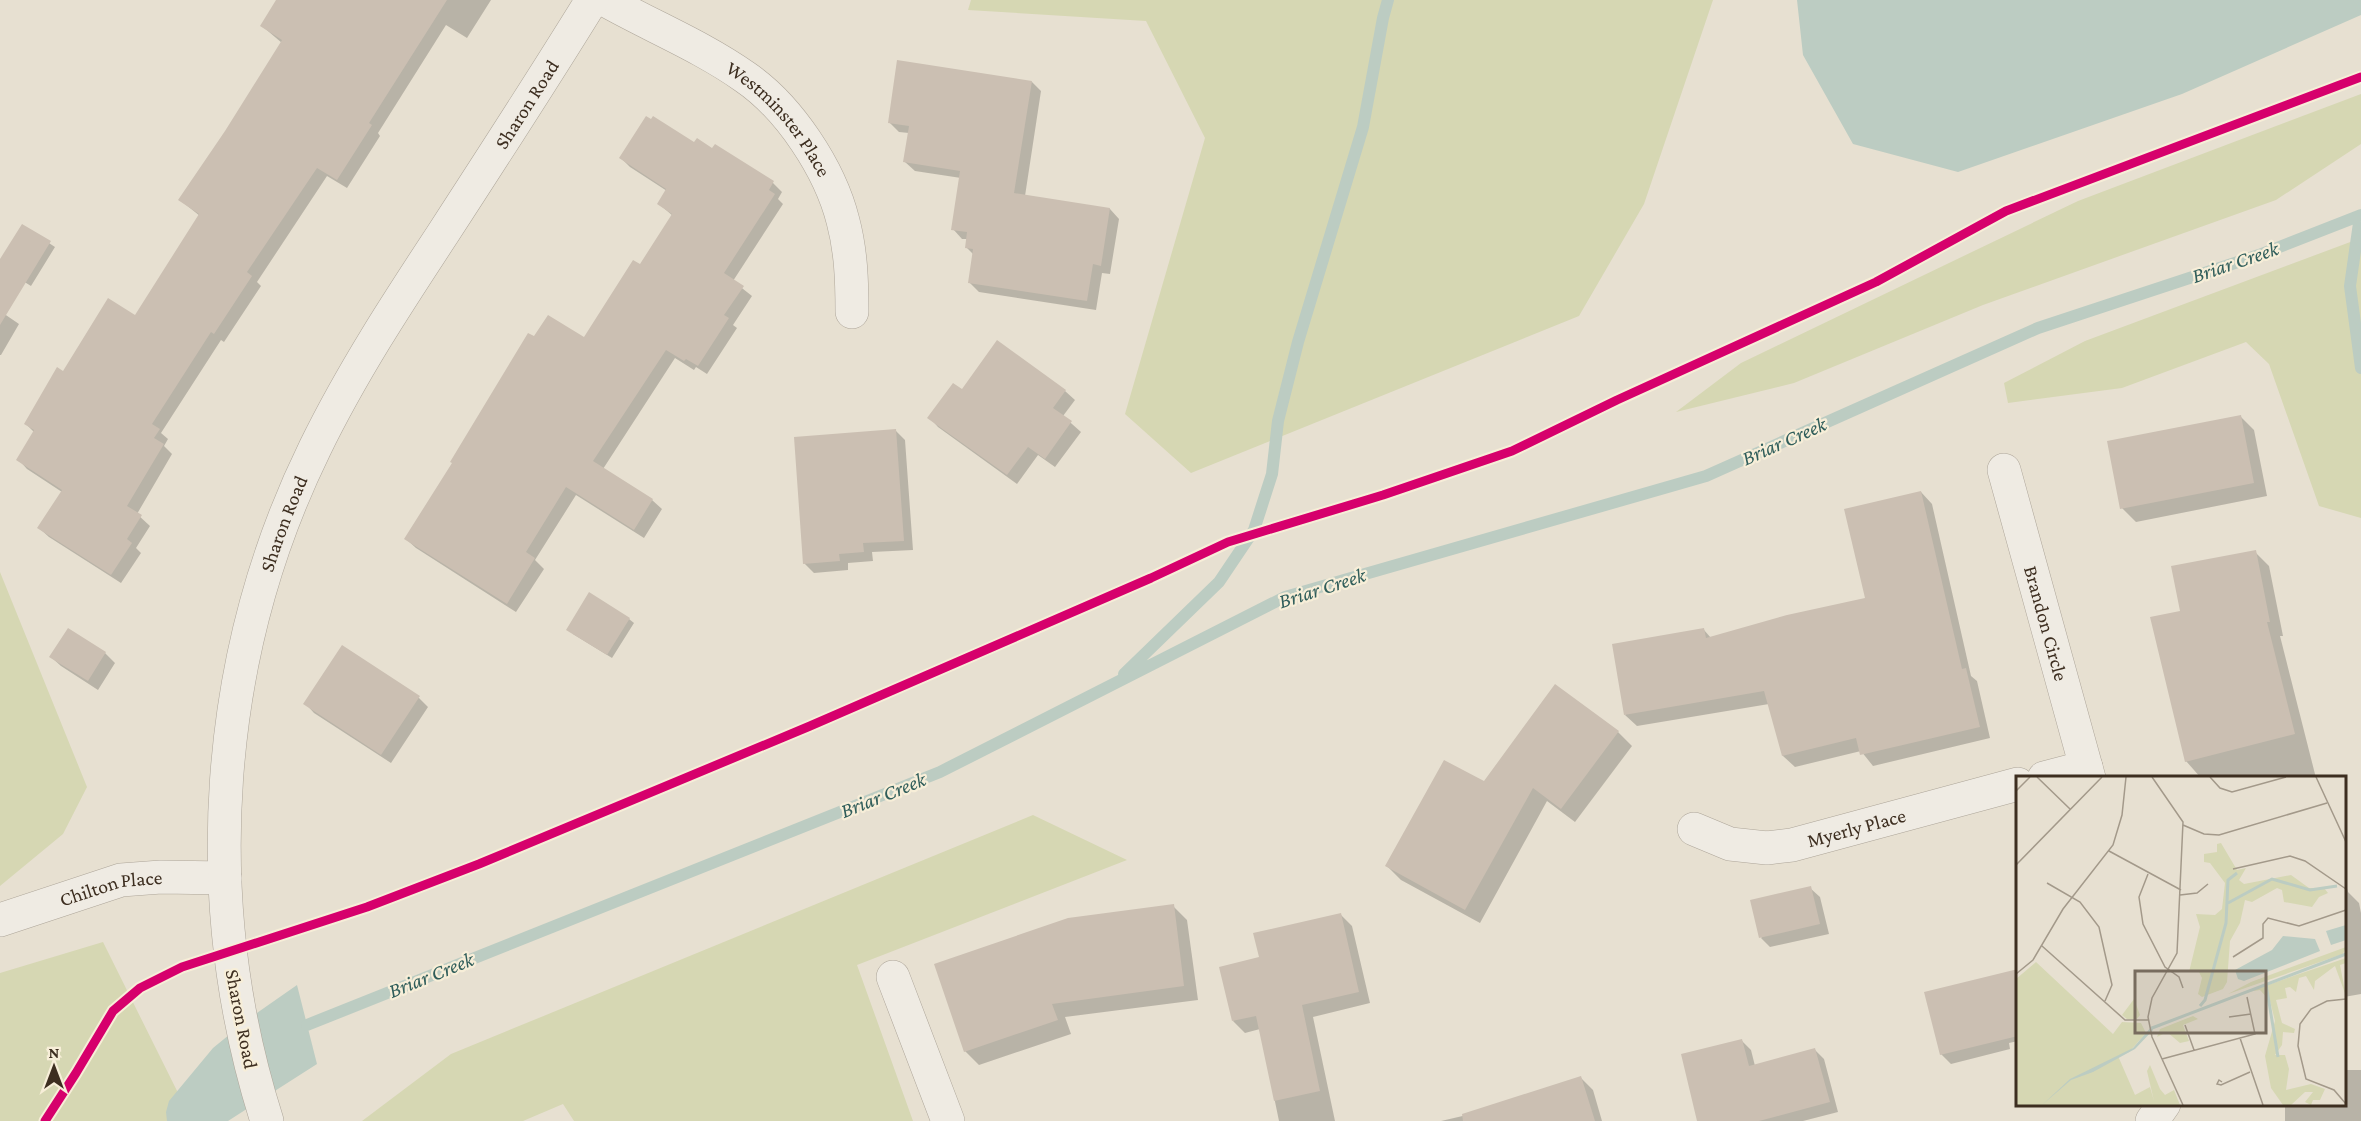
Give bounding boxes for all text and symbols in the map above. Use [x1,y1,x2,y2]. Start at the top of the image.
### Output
street label: Sharon Road [490,55,563,153]
street label: Westminster Place [722,57,836,180]
water label: Briar Creek [2189,236,2282,288]
water label: Briar Creek [1738,411,1831,470]
street label: Sharon Road [255,472,312,574]
water label: Briar Creek [1275,562,1369,613]
street label: Brandon Circle [2020,563,2073,684]
water label: Briar Creek [837,767,930,823]
inset map [2016,776,2346,1106]
street label: Myerly Place [1805,804,1908,851]
street label: Chilton Place [57,866,163,911]
water label: Briar Creek [385,947,478,1003]
street label: Sharon Road [222,967,263,1071]
north arrow [24,1037,84,1097]
text: N [49,1044,60,1061]

